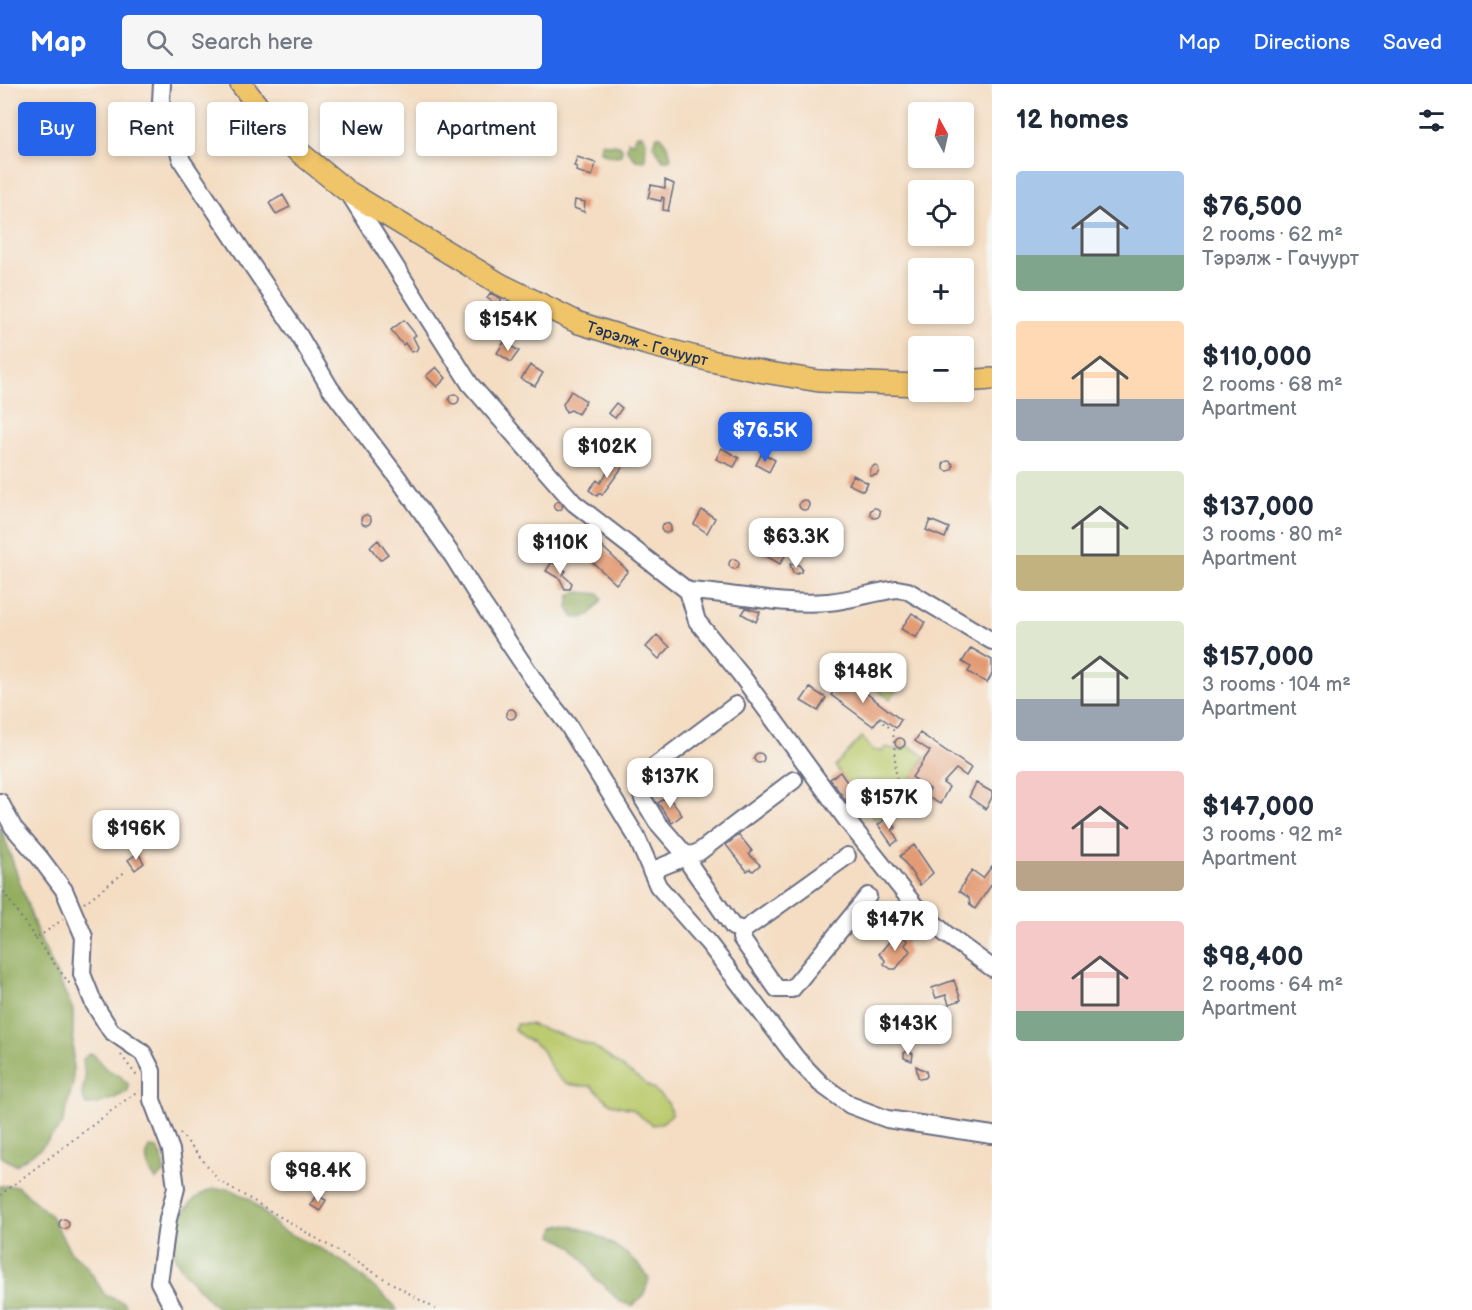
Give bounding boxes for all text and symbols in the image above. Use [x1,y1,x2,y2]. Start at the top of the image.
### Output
search box [122,15,542,69]
text: Map [30,26,86,59]
icon: search [143,26,176,59]
text: Search here [191,29,313,56]
text: Map [1178,30,1221,55]
text: Directions [1254,30,1350,55]
text: Saved [1383,30,1442,55]
chip: Buy [18,102,96,156]
chip: Rent [108,102,195,156]
chip: Filters [207,102,308,156]
chip: New [320,102,404,156]
chip: Apartment [416,102,557,156]
north arrow [908,102,974,168]
map controls [908,102,974,402]
icon: filters [1415,104,1448,137]
text: 12 homes [1016,105,1128,136]
button: locate [908,180,974,246]
text: $76,500 [1202,192,1302,223]
icon: home [1064,195,1136,267]
text: 2 rooms · 62 m² [1202,223,1343,247]
text: Тэрэлж - Гачуурт [1202,247,1359,271]
button: + [908,258,974,324]
pin: $154K [466,301,550,352]
text: $154K [479,308,537,332]
street label: Тэрэлж - Гачуурт [584,318,710,371]
button: − [908,336,974,402]
text: $110,000 [1202,342,1312,373]
icon: home [1064,345,1136,417]
text: 2 rooms · 68 m² [1202,373,1343,397]
text: Apartment [1202,397,1297,421]
pin: $76.5K [716,412,814,463]
text: $76.5K [732,419,798,443]
pin: $102K [565,428,649,479]
text: $102K [577,435,637,459]
text: $137,000 [1202,492,1314,523]
icon: home [1064,495,1136,567]
pin: $63.3K [747,518,845,569]
text: 3 rooms · 80 m² [1202,523,1343,547]
pin: $110K [518,524,602,575]
text: $63.3K [763,525,829,549]
text: $110K [532,531,588,555]
text: Apartment [1202,547,1297,571]
text: $157,000 [1202,642,1314,673]
icon: home [1064,645,1136,717]
pin: $148K [821,653,905,704]
text: $148K [834,660,893,684]
text: 3 rooms · 104 m² [1202,673,1351,697]
text: Apartment [1202,697,1297,721]
pin: $137K [628,758,712,809]
text: $137K [641,765,699,789]
pin: $157K [847,779,931,830]
text: $157K [860,786,918,810]
text: $147,000 [1202,792,1314,823]
icon: home [1064,795,1136,867]
pin: $196K [94,810,178,861]
text: $196K [106,817,166,841]
text: 3 rooms · 92 m² [1202,823,1343,847]
text: Apartment [1202,847,1297,871]
pin: $147K [853,901,937,952]
text: $147K [866,908,924,932]
text: $98,400 [1202,942,1303,973]
icon: home [1064,945,1136,1017]
text: 2 rooms · 64 m² [1202,973,1343,997]
text: Apartment [1202,997,1297,1021]
pin: $143K [866,1005,950,1056]
text: $143K [879,1012,937,1036]
pin: $98.4K [269,1152,367,1203]
text: $98.4K [285,1159,351,1183]

